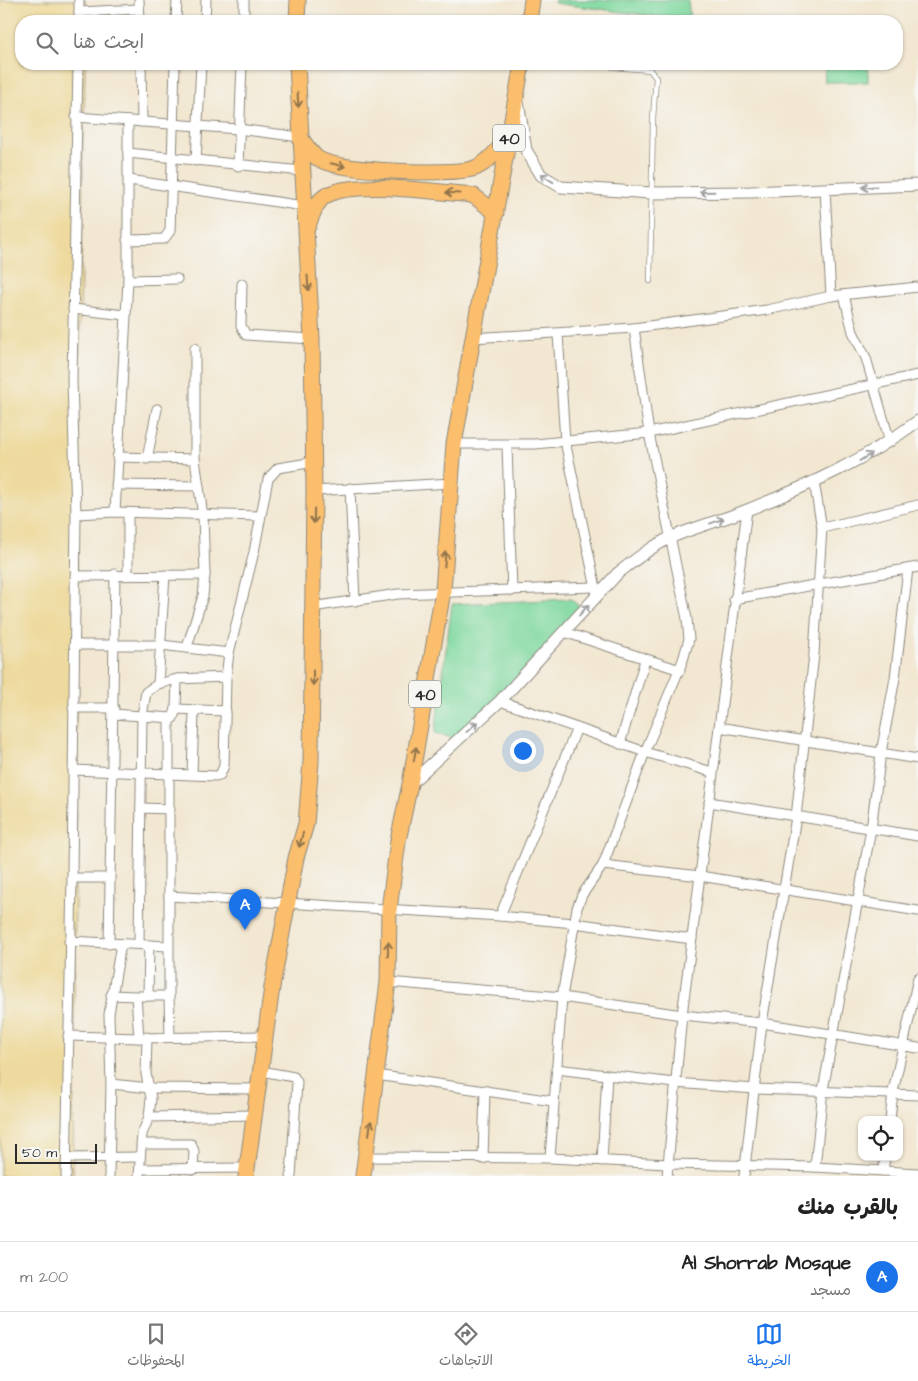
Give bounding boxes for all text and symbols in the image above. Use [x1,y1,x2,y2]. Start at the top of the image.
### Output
search box [15,15,903,70]
icon: search [33,29,61,57]
text: ابحث هنا [73,29,144,56]
one-way arrow [294,92,303,108]
road number: 40 [493,125,525,152]
one-way arrow [329,160,345,170]
one-way arrow [541,173,555,183]
one-way arrow [862,183,878,192]
one-way arrow [699,187,716,197]
one-way arrow [445,189,461,198]
one-way arrow [304,275,313,291]
one-way arrow [858,451,872,461]
one-way arrow [309,508,319,524]
one-way arrow [708,516,724,525]
one-way arrow [441,551,450,567]
one-way arrow [578,603,590,616]
one-way arrow [308,670,318,686]
road number: 40 [409,681,441,708]
one-way arrow [465,721,478,733]
your location [510,738,536,764]
one-way arrow [411,746,421,762]
one-way arrow [296,832,306,848]
pin: A [229,889,261,930]
one-way arrow [383,941,393,958]
map controls [858,1116,903,1161]
button: locate [858,1116,903,1161]
one-way arrow [365,1120,375,1136]
scale bar [15,1141,98,1164]
text: 50 m [22,1143,57,1163]
text: بالقرب منك [797,1193,898,1222]
text: Al Shorrab Mosque [681,1250,851,1277]
text: 200 m [20,1266,68,1288]
text: A [877,1266,887,1288]
text: مسجد [810,1279,851,1301]
tab: المحفوظات [127,1320,185,1373]
tab: الاتجاهات [439,1320,493,1373]
tab: الخريطة [747,1320,791,1373]

